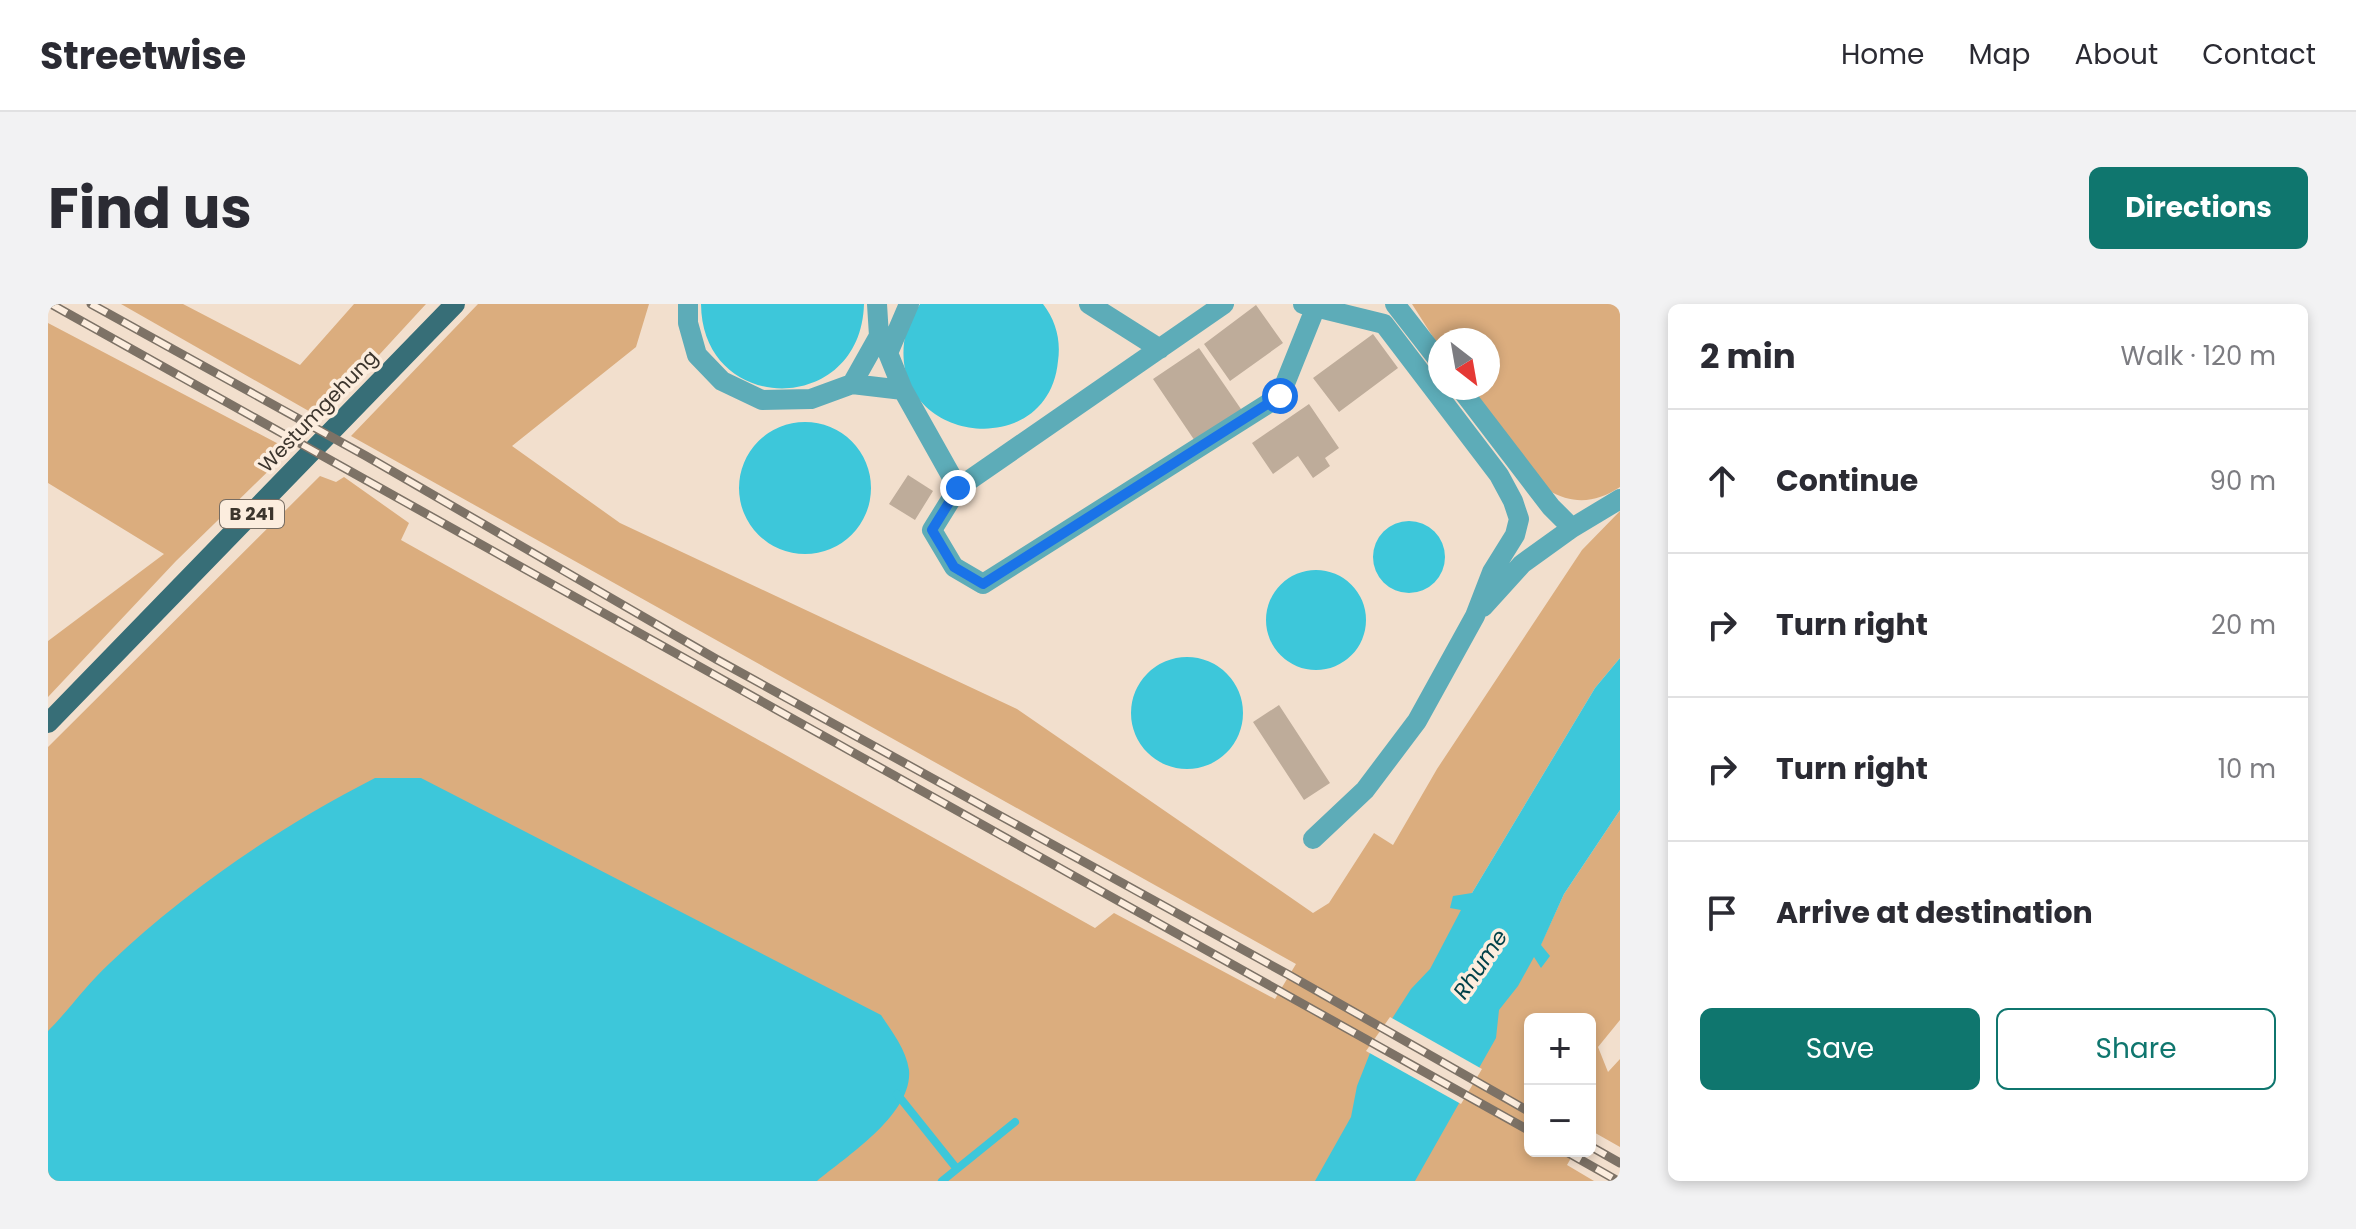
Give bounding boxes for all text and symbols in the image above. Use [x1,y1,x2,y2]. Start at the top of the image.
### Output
text: Streetwise [40,29,246,82]
text: Home [1841,35,1924,74]
text: Map [1968,35,2030,74]
text: About [2074,35,2158,74]
text: Contact [2202,35,2316,74]
button: Directions [2089,167,2308,249]
text: Find us [48,169,252,248]
north arrow [1428,328,1500,400]
text: 2 min [1700,332,1796,380]
text: Walk · 120 m [2121,338,2276,374]
street label: Westumgehung [252,343,384,479]
route start [1262,378,1298,414]
icon: ahead [1700,459,1744,503]
text: Continue [1776,459,1918,502]
text: 90 m [2210,463,2276,499]
route end [940,470,976,506]
road number: B 241 [220,500,284,528]
icon: right [1700,603,1744,647]
text: Turn right [1776,603,1928,646]
text: 20 m [2211,607,2276,643]
icon: right [1700,747,1744,791]
text: Turn right [1776,747,1928,790]
text: 10 m [2218,751,2276,787]
icon: arrive [1700,891,1744,935]
text: Arrive at destination [1776,891,2093,934]
water label: Rhume [1446,923,1515,1005]
button: Save [1700,1008,1980,1090]
button: Share [1996,1008,2276,1090]
map controls [1524,1013,1596,1157]
button: + [1524,1013,1596,1085]
button: − [1524,1085,1596,1157]

